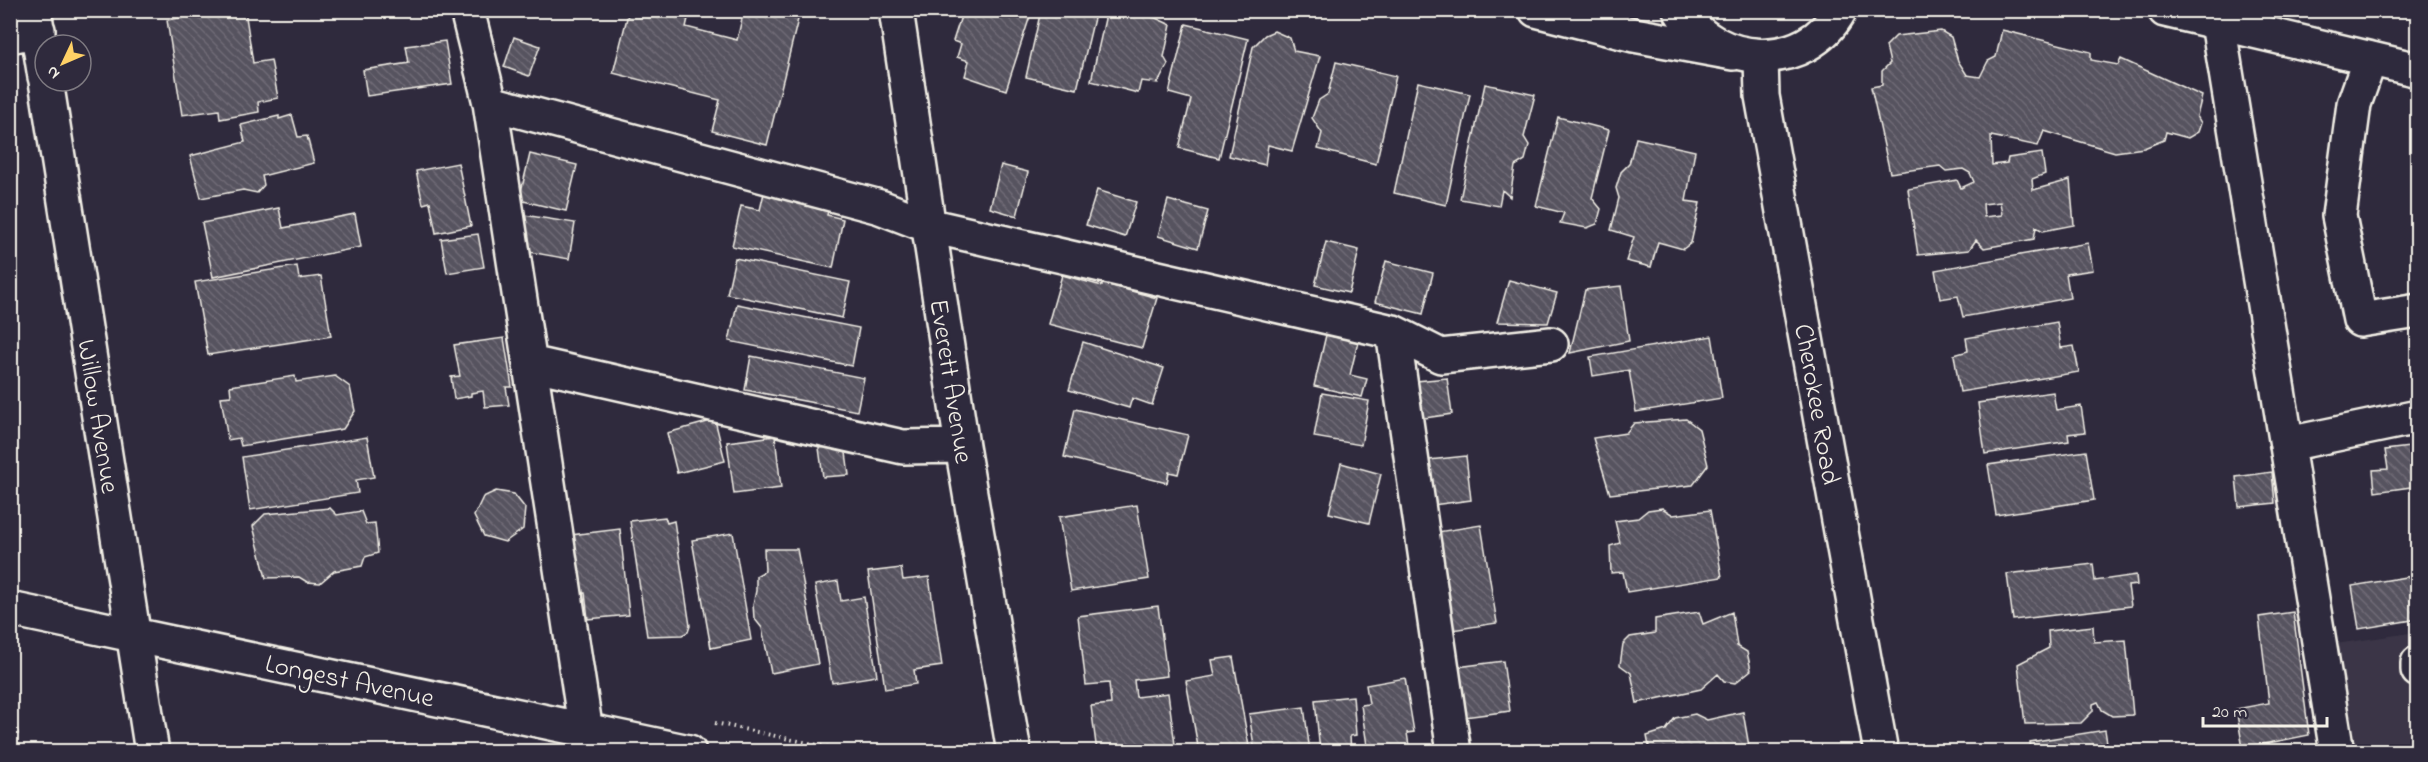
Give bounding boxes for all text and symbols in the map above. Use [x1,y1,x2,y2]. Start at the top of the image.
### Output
north arrow [33,33,93,93]
text: N [41,60,66,84]
street label: Everett Avenue [917,296,982,467]
street label: Cherokee Road [1782,321,1849,488]
street label: Willow Avenue [65,337,128,497]
street label: Longest Avenue [261,646,438,720]
scale bar [2203,690,2328,728]
text: 20 m [2212,700,2247,726]

